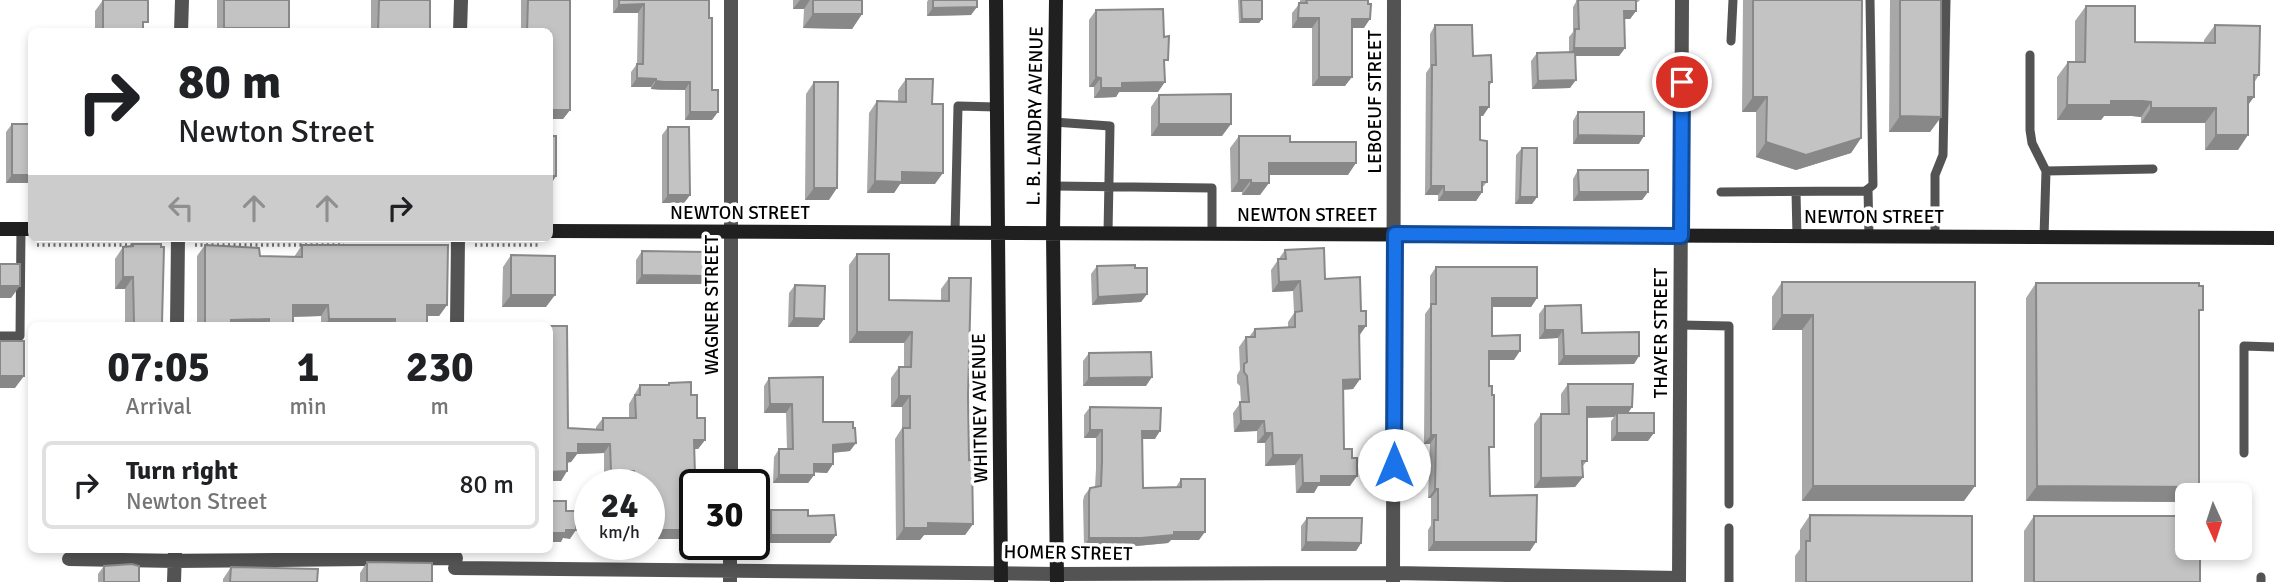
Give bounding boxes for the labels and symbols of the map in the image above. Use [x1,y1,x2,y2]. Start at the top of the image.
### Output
street label: L. B. LANDRY AVENUE [1021,26,1049,206]
street label: LEBOEUF STREET [1363,30,1387,174]
pin [1652,52,1712,112]
street label: NEWTON STREET [670,201,811,225]
street label: NEWTON STREET [1237,203,1378,227]
street label: NEWTON STREET [1804,205,1945,229]
street label: WAGNER STREET [700,234,724,375]
street label: THAYER STREET [1649,267,1673,398]
street label: WHITNEY AVENUE [967,333,993,483]
position arrow [1357,428,1431,502]
speed limit sign: 30 [679,469,770,560]
north arrow [2175,483,2252,560]
street label: HOMER STREET [1003,540,1133,566]

